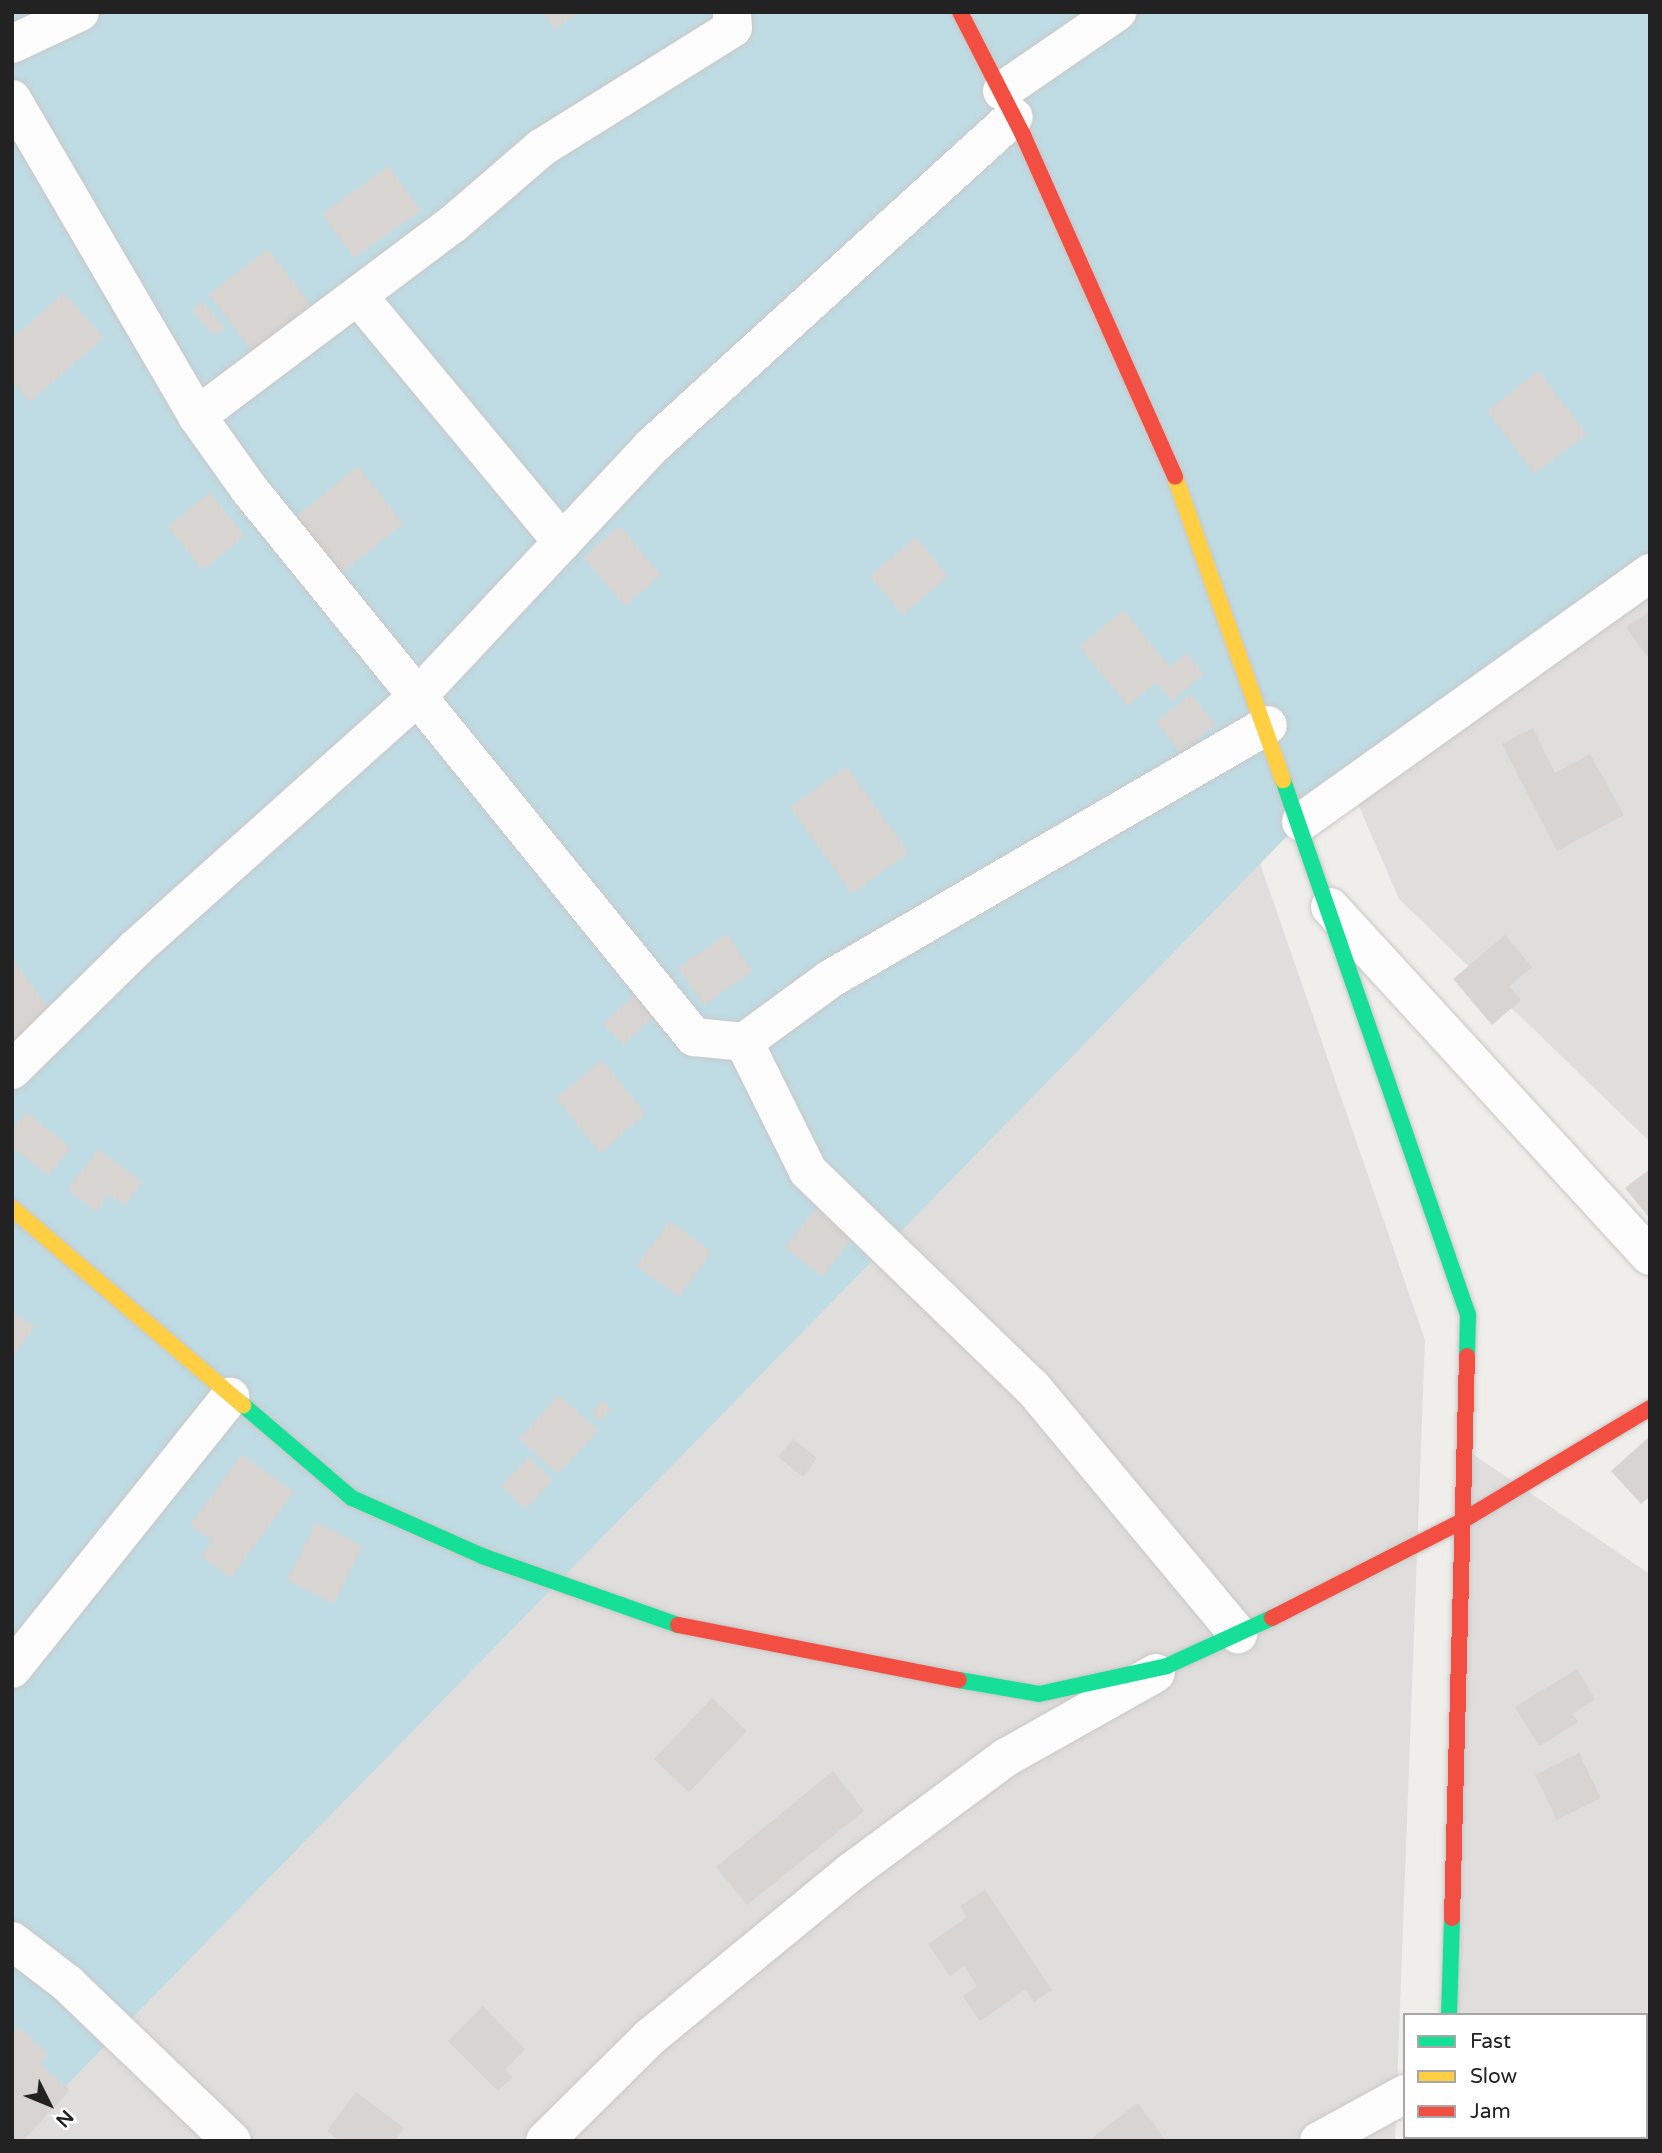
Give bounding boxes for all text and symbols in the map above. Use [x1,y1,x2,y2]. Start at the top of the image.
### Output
legend [1403,2013,1648,2139]
text: Fast [1470,2029,1511,2054]
text: Slow [1470,2064,1517,2089]
north arrow [14,2069,84,2139]
text: Jam [1470,2099,1511,2124]
text: N [51,2105,78,2131]

